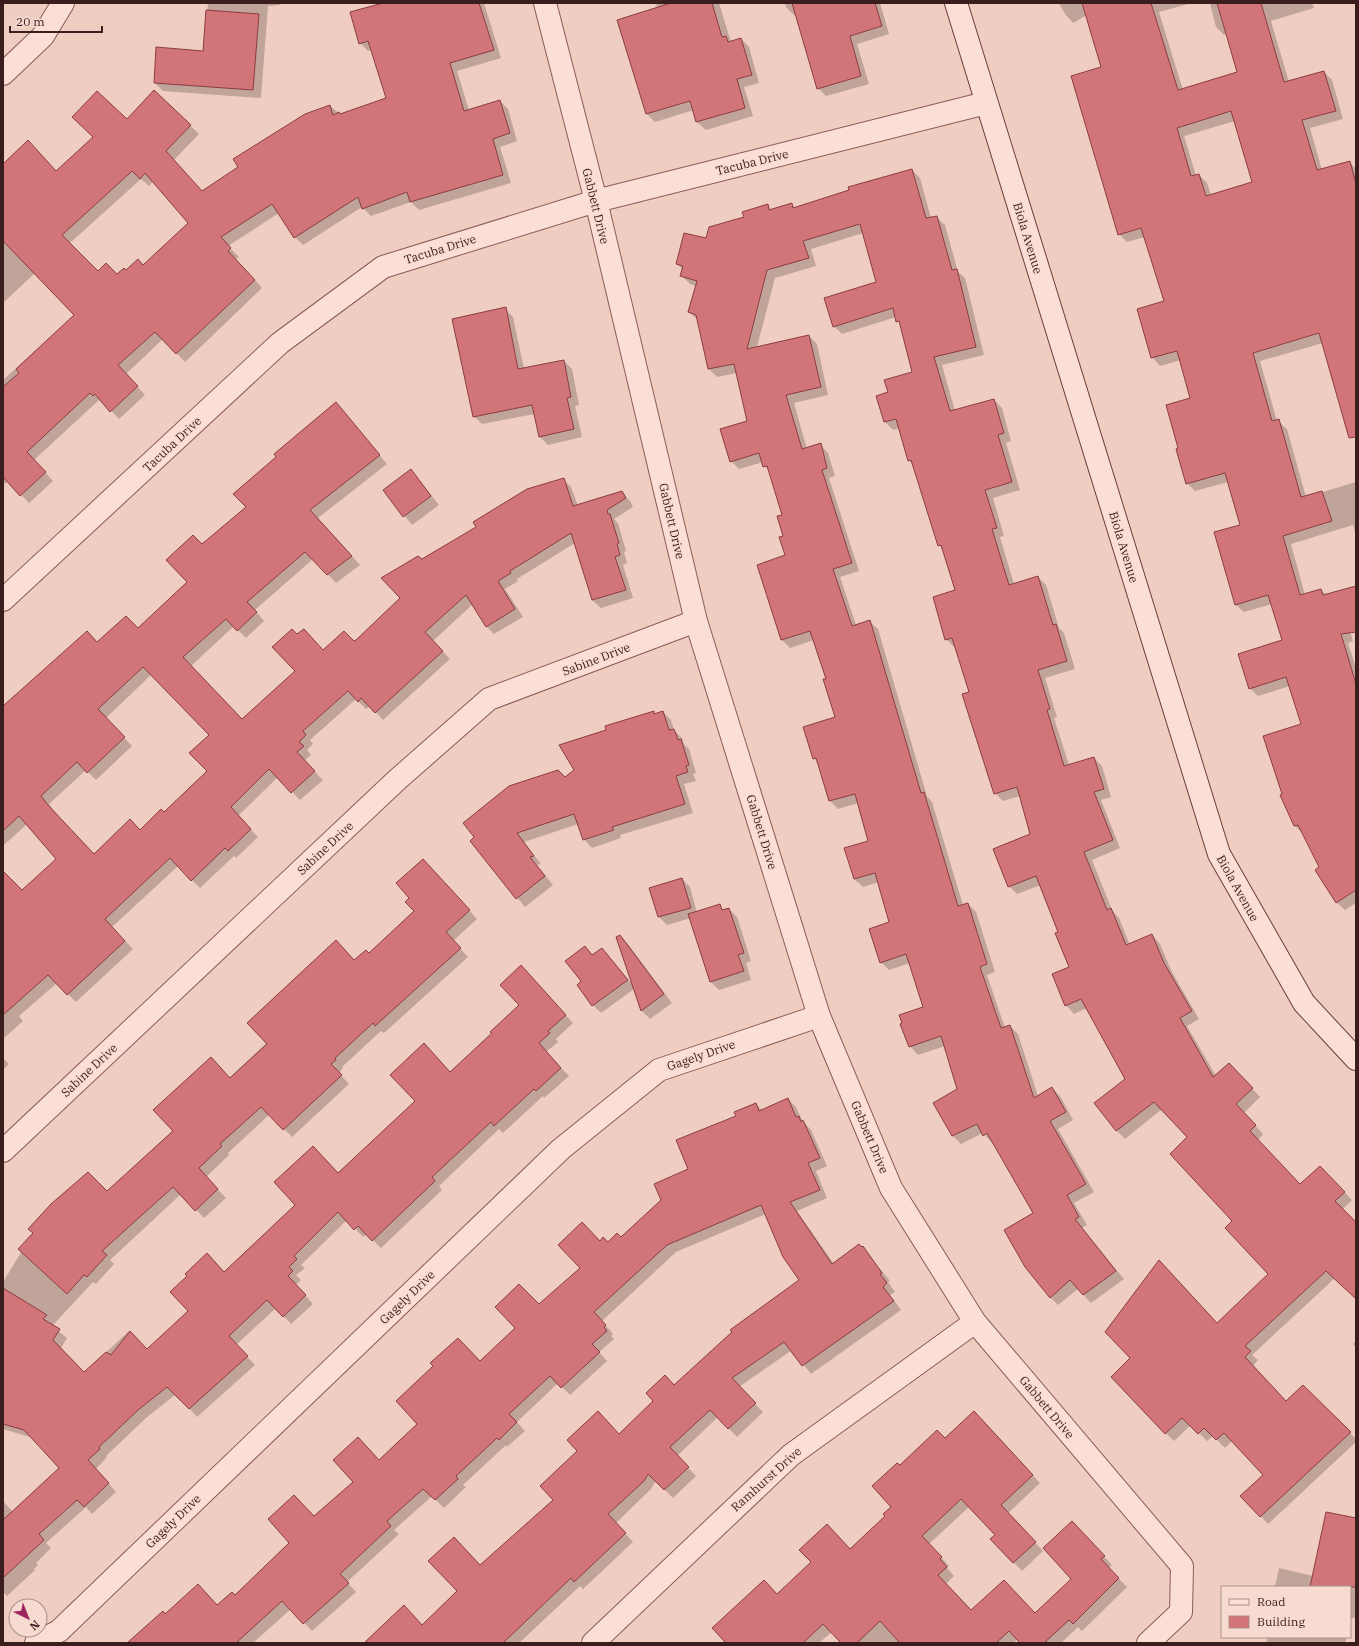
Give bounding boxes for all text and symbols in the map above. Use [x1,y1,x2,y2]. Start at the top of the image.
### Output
scale bar [10,8,102,34]
text: 20 m [16,14,45,29]
street label: Tacuba Drive [714,146,790,178]
street label: Gabbett Drive [579,167,613,245]
street label: Biola Avenue [1010,201,1046,275]
street label: Tacuba Drive [402,231,478,267]
street label: Tacuba Drive [140,413,204,475]
street label: Gabbett Drive [656,482,688,560]
street label: Biola Avenue [1106,510,1142,584]
street label: Sabine Drive [560,639,632,679]
street label: Gabbett Drive [743,793,781,871]
street label: Sabine Drive [294,818,356,878]
street label: Biola Avenue [1214,852,1262,924]
street label: Gagely Drive [665,1036,737,1074]
street label: Sabine Drive [58,1040,120,1100]
street label: Gabbett Drive [848,1098,892,1176]
street label: Gagely Drive [376,1267,438,1327]
street label: Gabbett Drive [1016,1372,1078,1442]
street label: Ramhurst Drive [728,1444,804,1514]
street label: Gagely Drive [142,1491,204,1551]
legend [1221,1586,1351,1638]
text: Road [1257,1594,1286,1609]
north arrow [8,1598,48,1638]
text: Building [1257,1614,1305,1629]
text: N [27,1617,43,1634]

